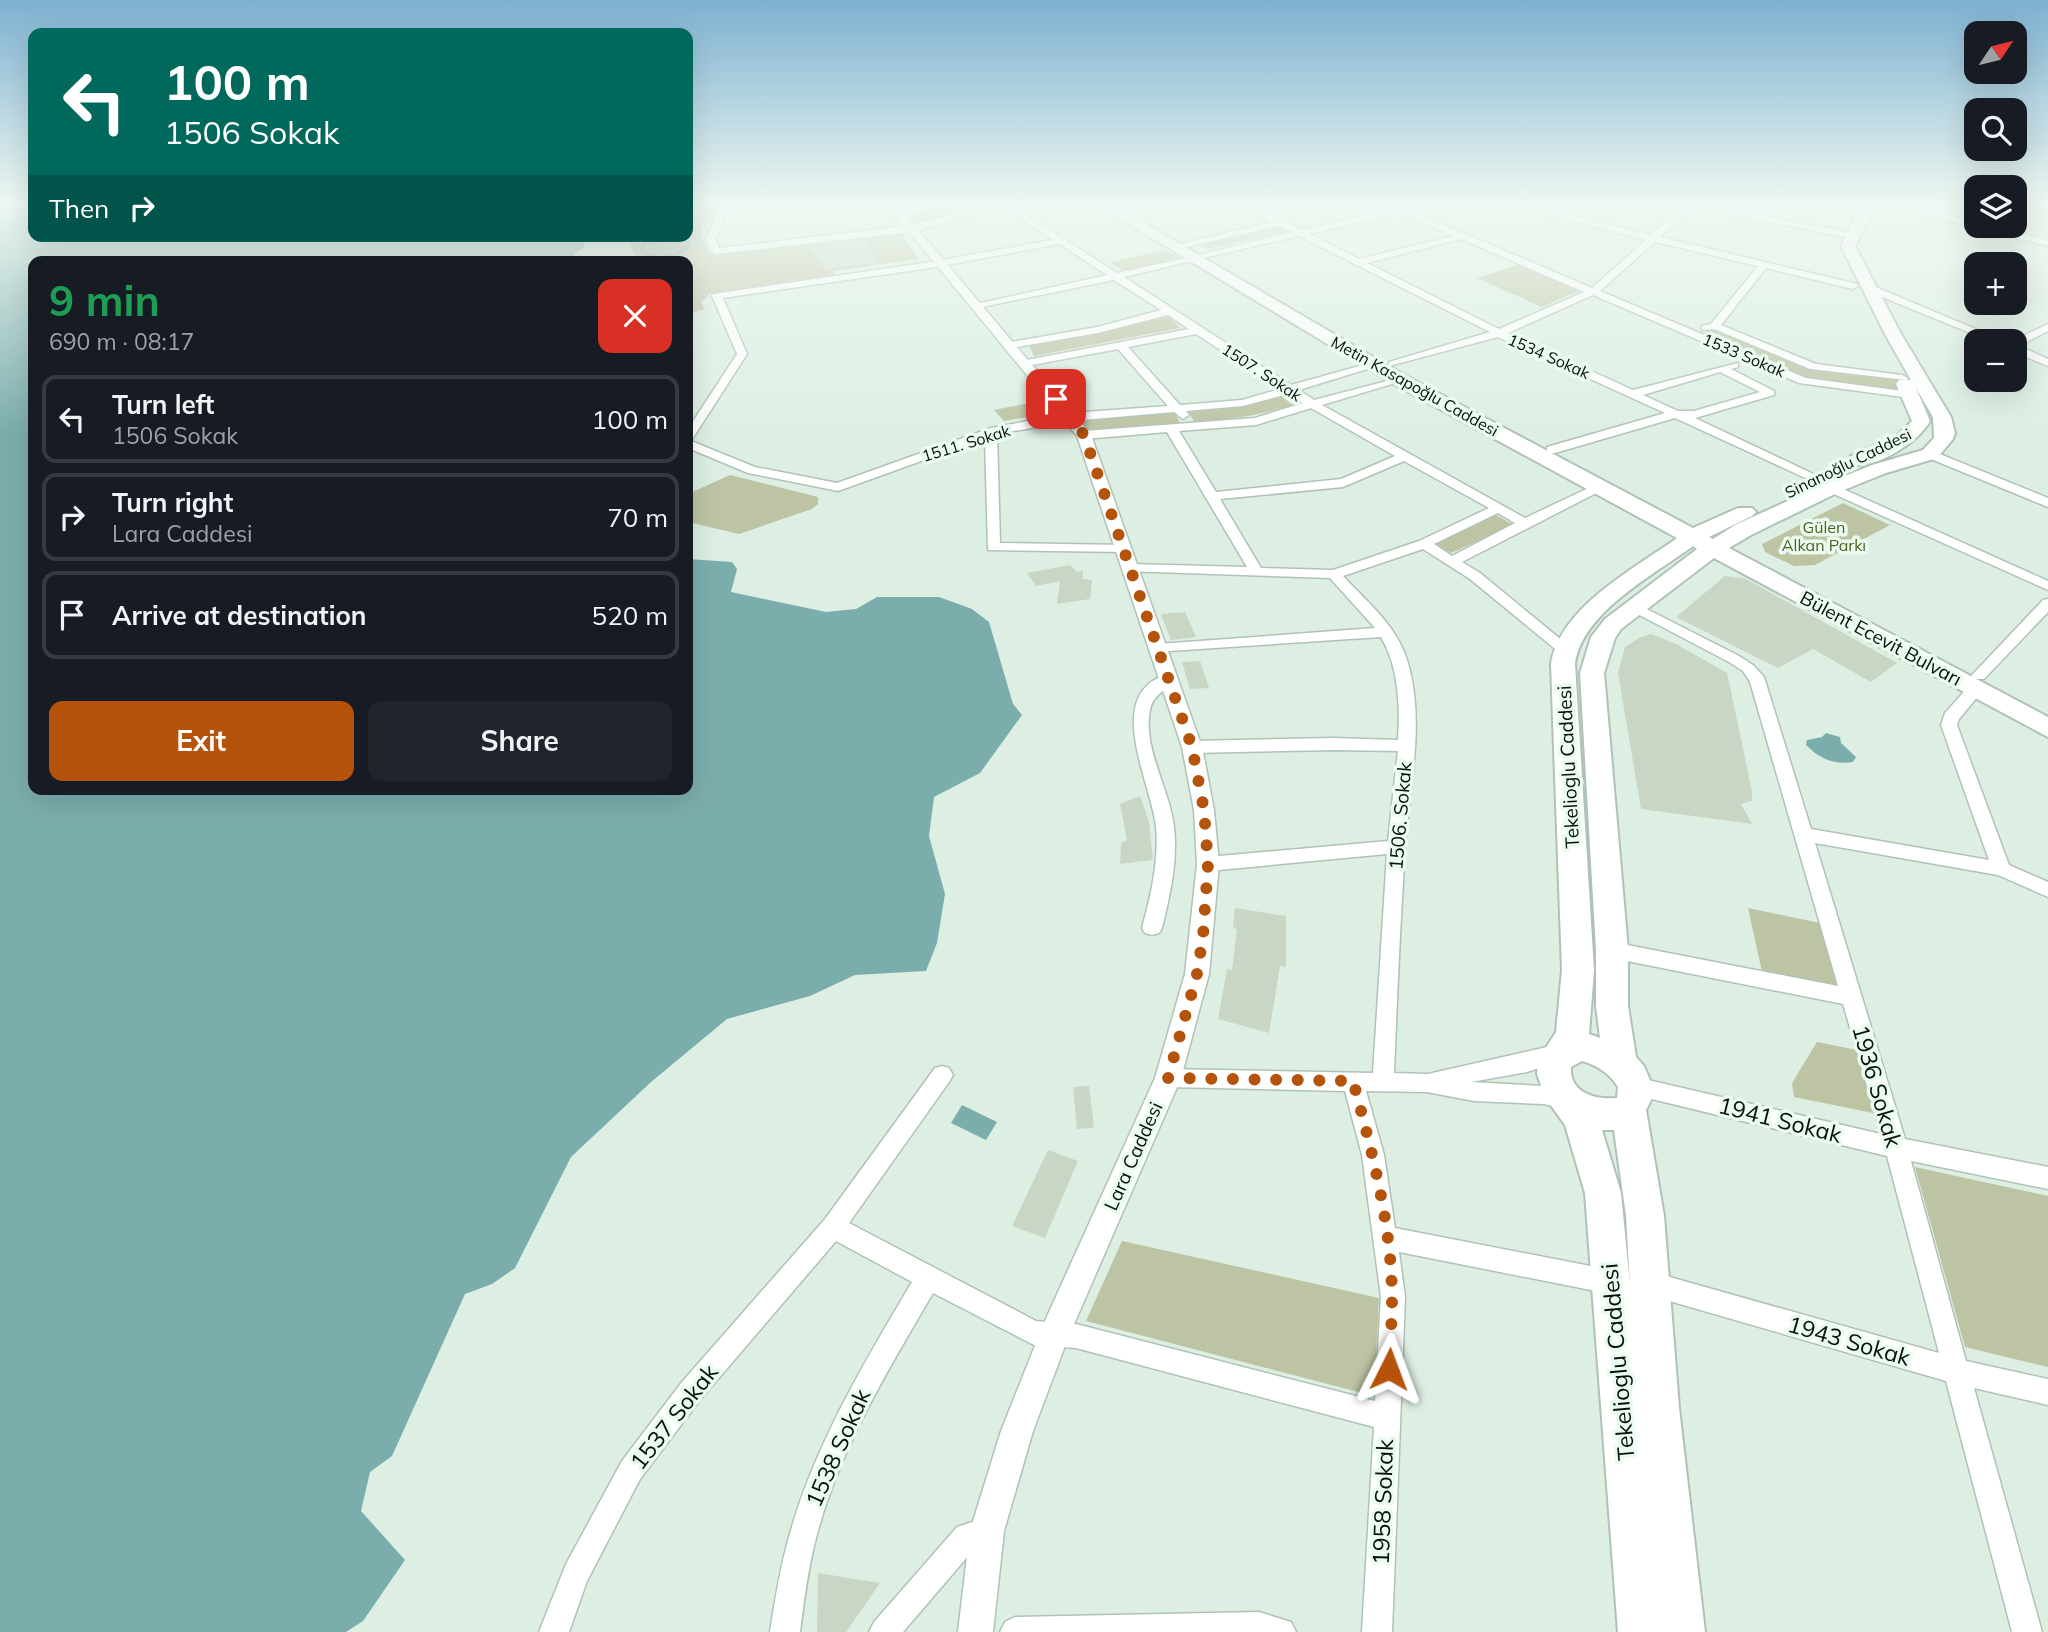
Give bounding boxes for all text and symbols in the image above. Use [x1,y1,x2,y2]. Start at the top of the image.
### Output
north arrow [1964,21,2026,84]
map controls [1964,21,2027,392]
text: 100 m [164,51,310,112]
icon: left [49,56,140,147]
button: search [1964,98,2027,161]
text: 1506 Sokak [164,112,339,152]
button: layers [1964,175,2027,238]
icon: right [123,189,161,227]
text: Then [49,192,109,225]
button: + [1964,252,2027,315]
text: 9 min [49,274,160,327]
button: close [598,279,672,353]
text: 690 m · 08:17 [49,327,194,356]
street label: 1534 Sokak [1505,329,1594,383]
street label: 1533 Sokak [1700,329,1789,382]
button: − [1964,329,2027,392]
street label: Metin Kasapoğlu Caddesi [1328,332,1502,440]
street label: 1507. Sokak [1218,339,1306,406]
pin [1026,369,1086,429]
icon: arrive [1037,380,1075,418]
text: Turn left [112,388,214,421]
icon: left [53,400,91,438]
text: 100 m [592,403,668,436]
street label: 1511. Sokak [919,420,1013,466]
text: 1506 Sokak [112,421,238,450]
street label: Si̇nanoğlu Caddesi [1782,424,1914,502]
text: Turn right [112,486,233,519]
icon: right [53,498,91,536]
text: 70 m [607,501,668,534]
park label: Gülen Alkan Parkı [1782,517,1866,555]
text: Lara Caddesi [112,519,253,548]
street label: Bülent Ecevit Bulvarı [1796,585,1966,691]
icon: arrive [53,596,91,634]
text: Arrive at destination [112,599,367,632]
text: 520 m [592,599,668,632]
street label: Tekelioglu Caddesi [1552,685,1584,849]
button: Exit [49,701,354,781]
button: Share [368,701,672,781]
street label: 1506. Sokak [1383,761,1417,871]
street label: 1936 Sokak [1846,1021,1909,1152]
street label: 1941 Sokak [1715,1090,1846,1149]
street label: Lara Caddesi [1098,1098,1168,1214]
street label: Tekelioglu Caddesi [1594,1262,1641,1462]
street label: 1943 Sokak [1785,1309,1915,1372]
position arrow [1352,1332,1426,1406]
street label: 1537 Sokak [623,1357,725,1475]
street label: 1538 Sokak [799,1383,877,1511]
street label: 1958 Sokak [1366,1437,1399,1565]

